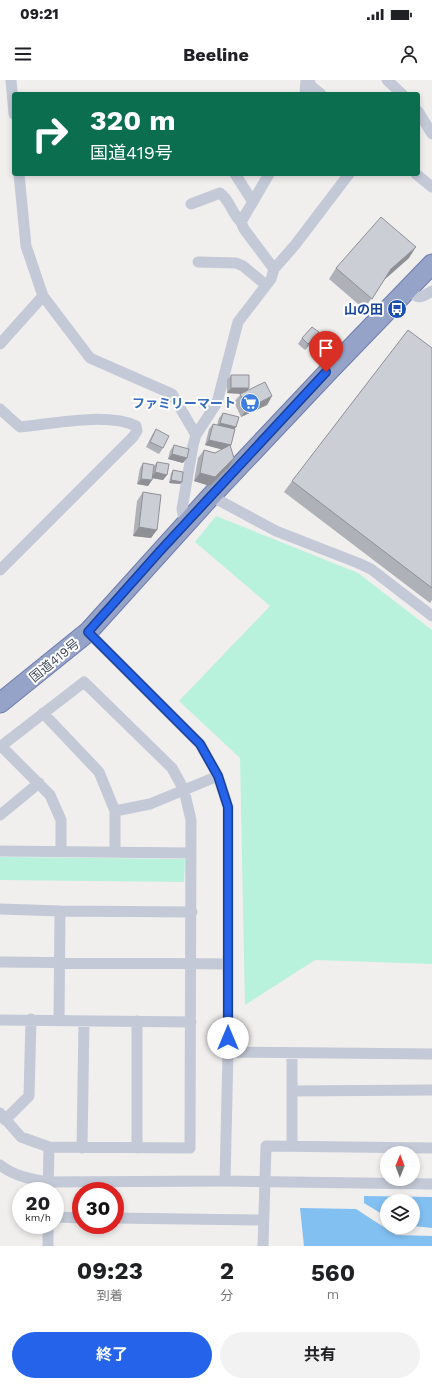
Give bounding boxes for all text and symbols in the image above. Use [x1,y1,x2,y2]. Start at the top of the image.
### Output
text: 09:21 [20,5,59,23]
icon: menu [12,43,34,65]
icon: person [398,43,420,65]
text: Beeline [183,44,249,65]
text: 320 m [90,104,176,137]
icon: right [24,108,76,160]
text: 国道419号 [90,142,173,163]
bus stop icon: 山の田 [386,298,408,320]
place label: 山の田 [344,302,383,317]
pin [309,331,343,372]
icon: arrive [315,337,337,359]
supermarket icon: ファミリーマート [239,392,261,414]
place label: ファミリーマート [132,396,236,411]
street label: 国道419号 [26,636,82,685]
position arrow [207,1017,249,1059]
north arrow [380,1146,420,1186]
map controls [380,1146,420,1234]
speed limit sign: 30 [72,1182,124,1234]
text: 20 [26,1191,50,1215]
button: layers [380,1194,420,1234]
text: km/h [25,1212,51,1223]
text: 09:23 [77,1257,143,1285]
text: 2 [220,1257,234,1285]
text: 560 [311,1259,355,1287]
text: m [327,1287,339,1302]
text: 到着 [97,1288,123,1303]
text: 分 [220,1288,233,1303]
button: 終了 [12,1332,212,1378]
button: 共有 [220,1332,420,1378]

